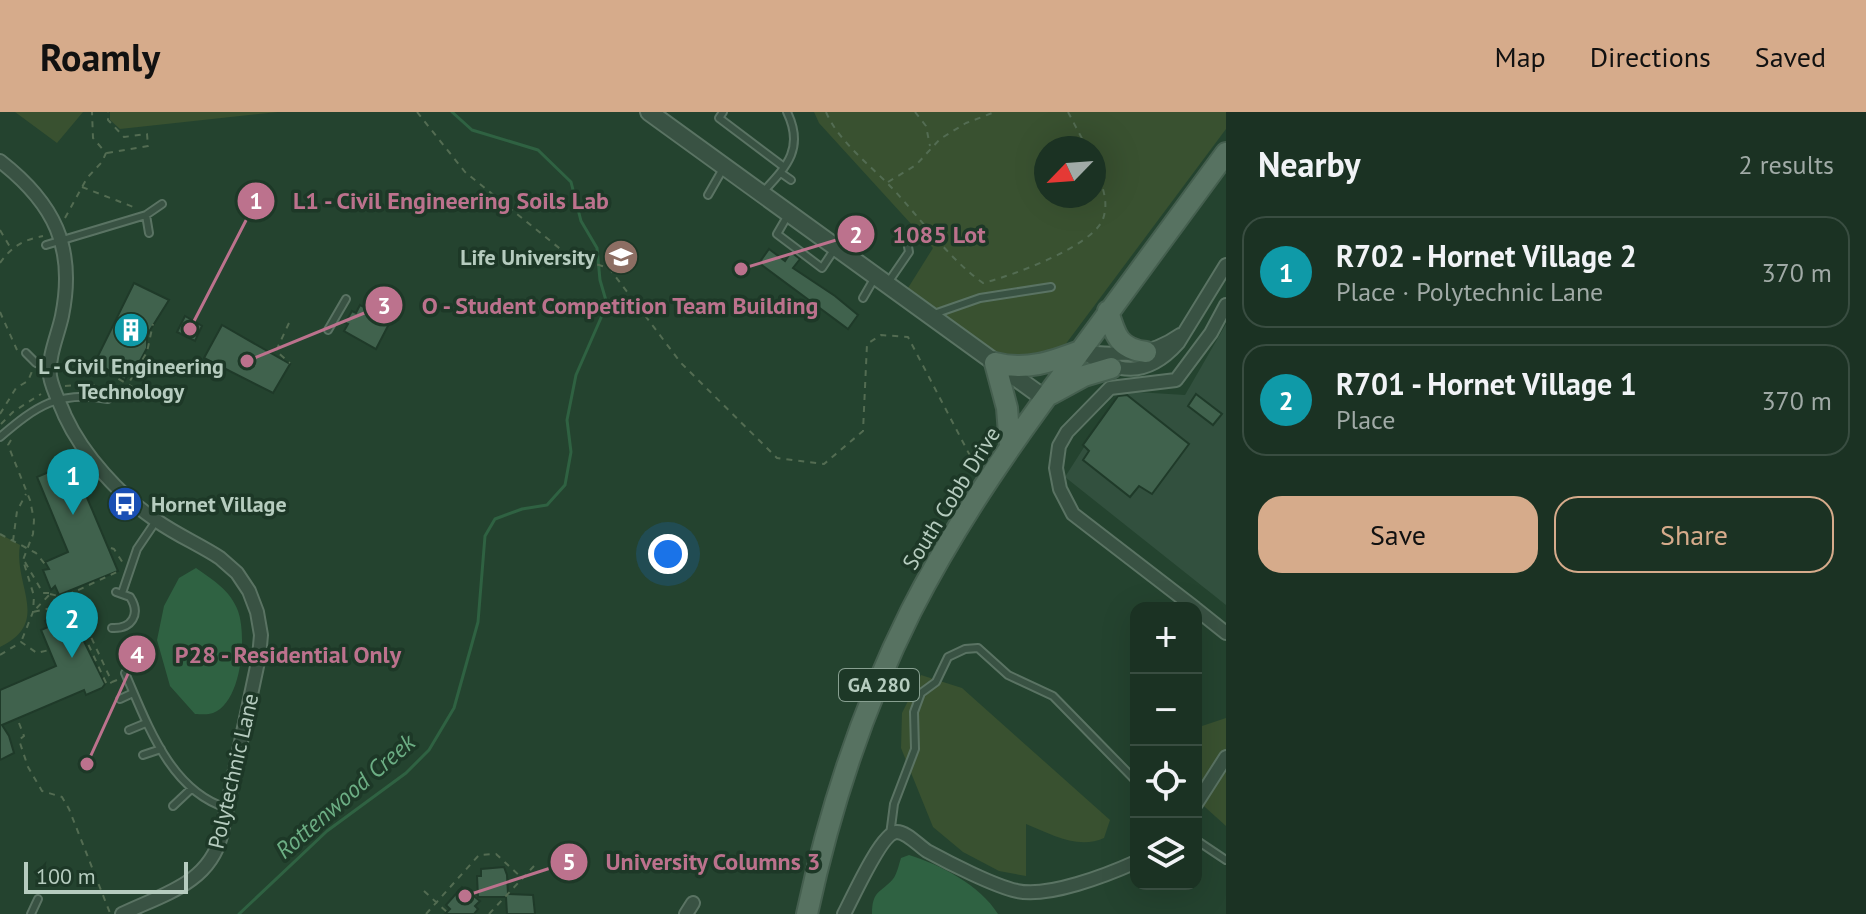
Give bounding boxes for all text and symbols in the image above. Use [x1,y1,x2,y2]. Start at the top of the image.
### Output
text: Roamly [40,32,160,81]
text: Map [1495,38,1546,75]
text: Directions [1590,38,1711,75]
text: Saved [1755,38,1826,75]
north arrow [1034,136,1106,208]
text: Nearby [1258,142,1360,186]
text: 2 results [1739,148,1834,181]
callout: L1 - Civil Engineering Soils Lab [236,177,627,225]
text: 1 [249,185,263,216]
text: L1 - Civil Engineering Soils Lab [293,185,609,216]
callout: 1085 Lot [836,210,1001,258]
text: 2 [849,219,863,250]
text: 1085 Lot [892,219,986,250]
text: R702 - Hornet Village 2 [1336,236,1637,275]
school or university icon: Life University [602,238,640,276]
place label: Life University [460,243,595,271]
text: 1 [1279,256,1293,289]
text: 370 m [1761,256,1832,289]
text: Place · Polytechnic Lane [1336,275,1603,308]
callout: O - Student Competition Team Building [364,281,837,329]
text: 3 [377,290,391,321]
text: O - Student Competition Team Building [422,290,818,321]
building icon: L - Civil Engineering Technology [112,311,150,349]
place label: L - Civil Engineering Technology [38,352,224,405]
text: R701 - Hornet Village 1 [1336,364,1637,403]
text: 2 [1279,384,1293,417]
text: 370 m [1761,384,1832,417]
text: Place [1336,403,1395,436]
street label: South Cobb Drive [896,421,1006,575]
pin: 1 [47,449,99,515]
bus stop icon: Hornet Village [106,485,144,523]
place label: Hornet Village [151,490,287,518]
button: Save [1258,496,1538,573]
button: Share [1554,496,1834,573]
your location [648,534,688,574]
pin: 2 [46,592,98,658]
map controls [1130,602,1202,890]
button: + [1130,602,1202,674]
callout: P28 - Residential Only [117,630,419,678]
text: 4 [130,639,144,670]
text: P28 - Residential Only [175,639,402,670]
road number: GA 280 [839,669,919,701]
button: − [1130,674,1202,746]
street label: Polytechnic Lane [202,691,264,851]
water label: Rottenwood Creek [269,726,422,865]
button: locate [1130,746,1202,818]
button: layers [1130,818,1202,890]
callout: University Columns 3 [549,838,837,886]
text: 5 [562,846,576,877]
text: University Columns 3 [606,846,820,877]
scale bar [24,858,188,894]
text: 100 m [36,862,96,890]

